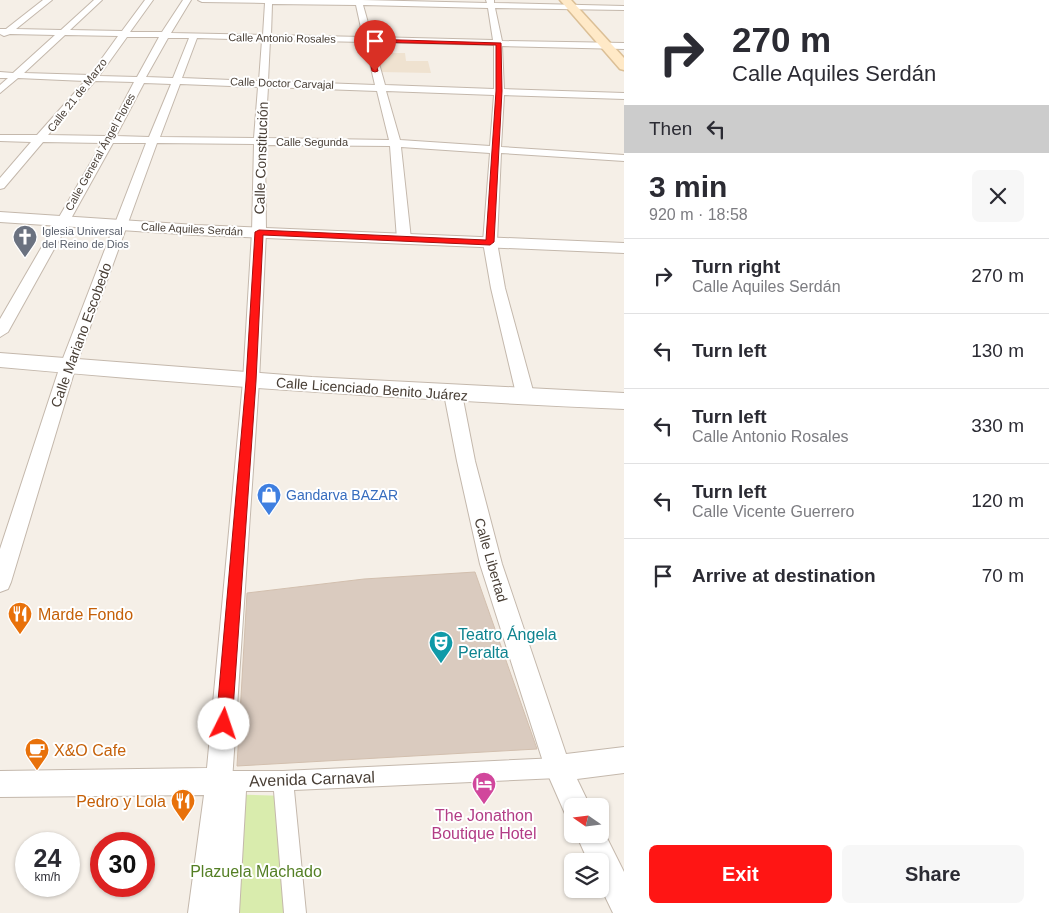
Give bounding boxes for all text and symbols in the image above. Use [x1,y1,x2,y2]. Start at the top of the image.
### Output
pin [354,20,396,71]
icon: right [649,20,714,85]
text: 270 m [732,20,831,59]
icon: arrive [361,27,389,55]
street label: Calle Antonio Rosales [228,31,336,45]
street label: Calle 21 de Marzo [45,56,109,134]
text: Calle Aquiles Serdán [732,61,936,86]
street label: Calle Doctor Carvajal [230,75,334,91]
street label: Calle General Ángel Flores [63,91,137,213]
street label: Calle Constitución [251,101,271,215]
icon: left [702,115,730,143]
text: Then [649,118,692,139]
street label: Calle Segunda [276,136,349,148]
text: 3 min [649,170,727,203]
button: close [972,170,1024,222]
text: 920 m · 18:58 [649,206,748,223]
street label: Calle Aquiles Serdán [141,220,243,238]
church icon: Iglesia Universal del Reino de Dios [12,224,38,258]
place label: Iglesia Universal del Reino de Dios [42,225,129,250]
text: Turn right [692,256,780,277]
street label: Calle Mariano Escobedo [47,260,115,409]
icon: right [649,262,677,290]
text: 270 m [971,265,1024,286]
text: Calle Aquiles Serdán [692,278,841,295]
icon: left [649,337,677,365]
text: Turn left [692,340,767,361]
text: 130 m [971,340,1024,361]
street label: Calle Licenciado Benito Juárez [276,374,468,404]
text: Turn left [692,406,767,427]
icon: left [649,412,677,440]
text: 330 m [971,415,1024,436]
text: Calle Antonio Rosales [692,428,849,445]
text: Turn left [692,481,767,502]
shop icon: Gandarva BAZAR [256,482,282,516]
place label: Gandarva BAZAR [286,487,398,503]
icon: left [649,487,677,515]
text: 120 m [971,490,1024,511]
text: Calle Vicente Guerrero [692,503,854,520]
street label: Calle Libertad [471,516,511,604]
icon: arrive [649,562,677,590]
text: Arrive at destination [692,565,876,586]
text: 70 m [982,565,1024,586]
restaurant icon: Marde Fondo [7,601,33,635]
place label: Marde Fondo [38,606,133,623]
place label: Teatro Ángela Peralta [458,625,557,661]
theatre icon: Teatro Ángela Peralta [428,630,454,664]
position arrow [197,697,249,749]
cafe icon: X&O Cafe [24,737,50,771]
place label: X&O Cafe [54,742,126,759]
street label: Avenida Carnaval [249,768,375,790]
hotel icon: The Jonathon Boutique Hotel [471,771,497,805]
restaurant icon: Pedro y Lola [170,788,196,822]
place label: Pedro y Lola [76,793,166,810]
north arrow [564,798,609,842]
map controls [564,798,609,898]
place label: The Jonathon Boutique Hotel [432,807,536,842]
speed limit sign: 30 [90,832,155,897]
text: 24 [34,844,61,872]
button: Exit [649,845,832,903]
button: Share [842,845,1024,903]
button: layers [564,853,609,898]
park label: Plazuela Machado [190,863,322,880]
text: km/h [34,870,61,884]

